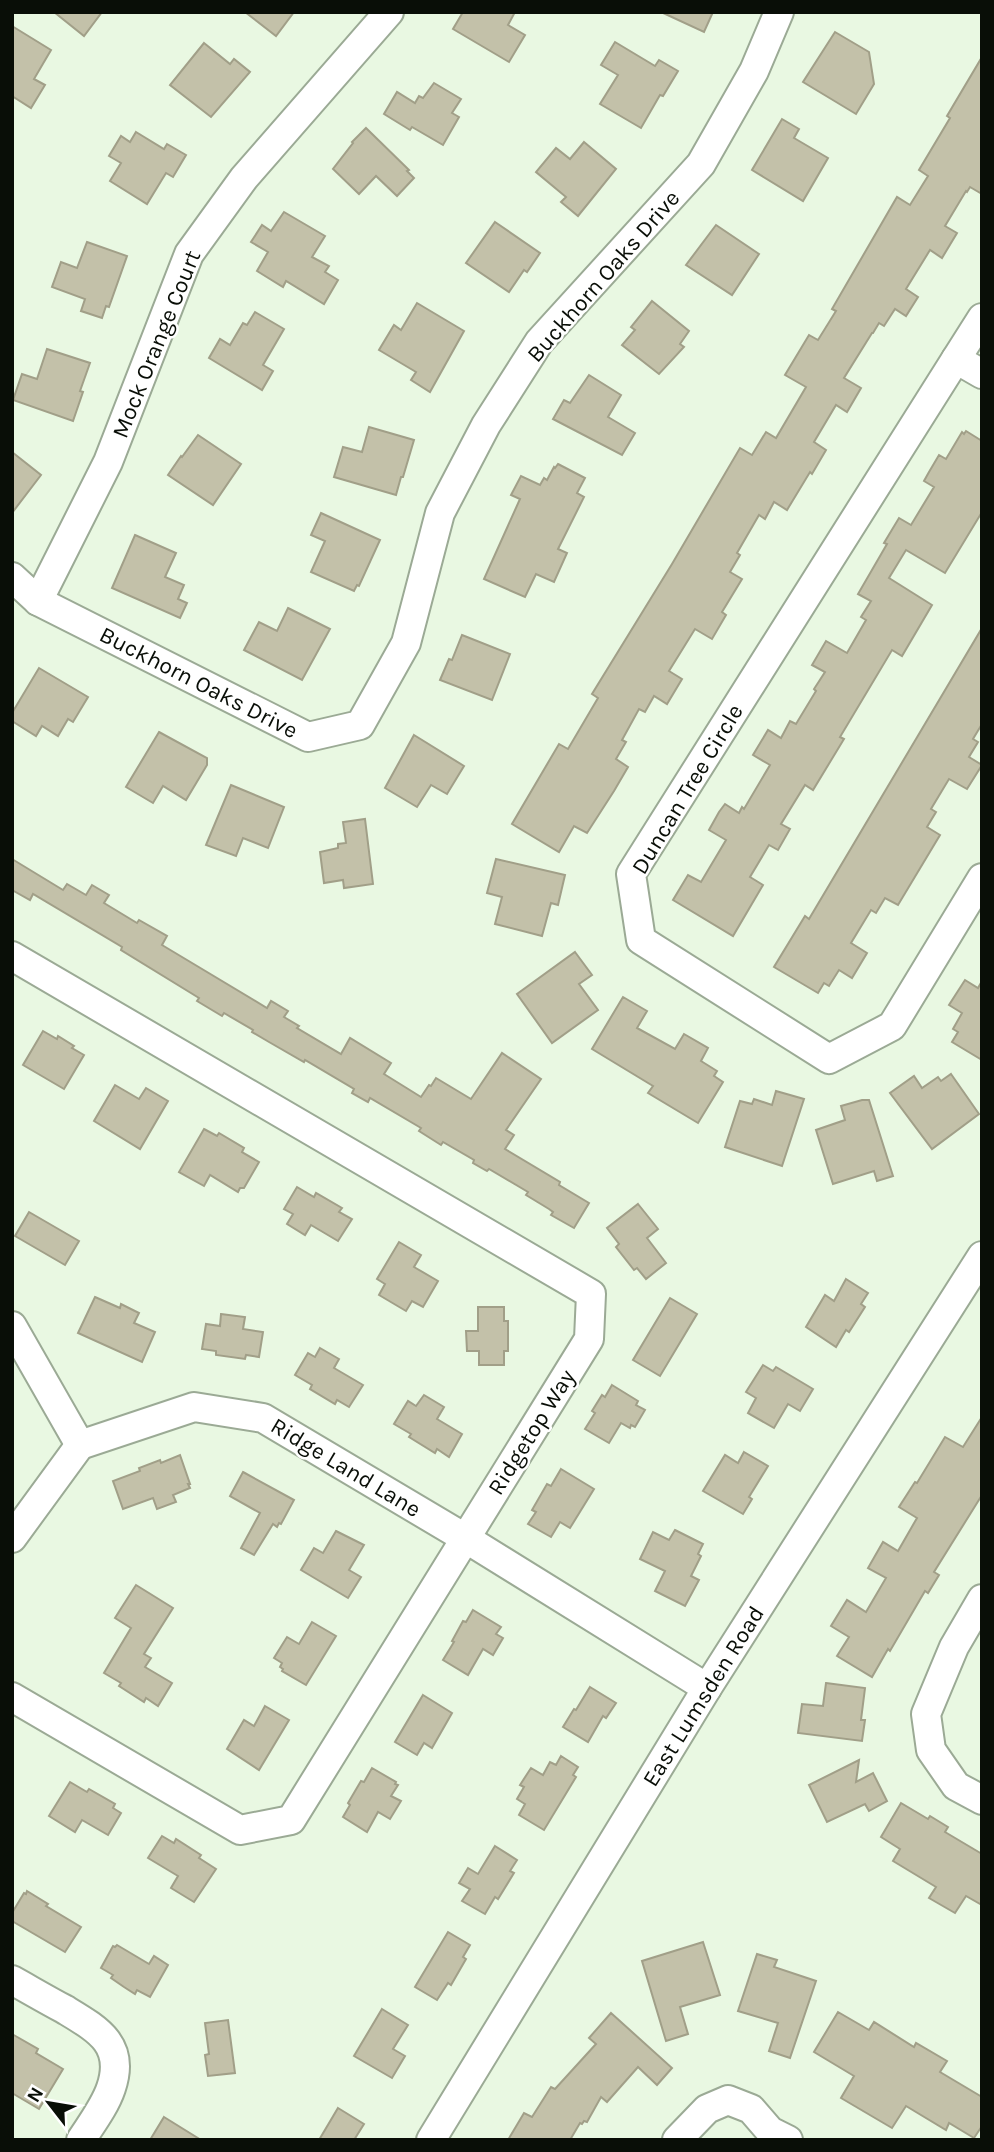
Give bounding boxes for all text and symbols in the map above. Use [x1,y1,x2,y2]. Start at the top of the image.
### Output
street label: Buckhorn Oaks Drive [521,185,685,368]
street label: Mock Orange Court [107,246,207,442]
street label: Buckhorn Oaks Drive [95,621,302,744]
street label: Duncan Tree Circle [626,699,749,879]
street label: Ridgetop Way [482,1364,581,1500]
street label: Ridge Land Lane [266,1412,426,1523]
street label: East Lumsden Road [637,1601,770,1792]
north arrow [14,2068,84,2138]
text: N [22,2083,48,2106]

